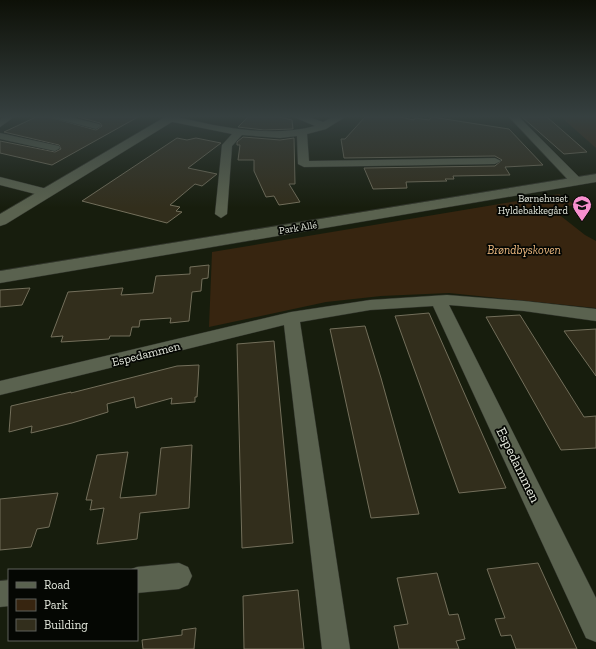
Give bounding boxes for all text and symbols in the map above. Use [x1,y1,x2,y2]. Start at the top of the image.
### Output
place label: Børnehuset Hyldebakkegård [498,193,569,217]
school or university icon: Børnehuset Hyldebakkegård [571,194,593,222]
street label: Park Allé [278,219,318,237]
park label: Brøndbyskoven [487,243,561,257]
street label: Espedammen [110,339,182,369]
street label: Espedammen [492,424,544,506]
legend [8,569,138,641]
text: Road [44,578,70,592]
text: Park [44,598,69,612]
text: Building [44,618,88,632]

